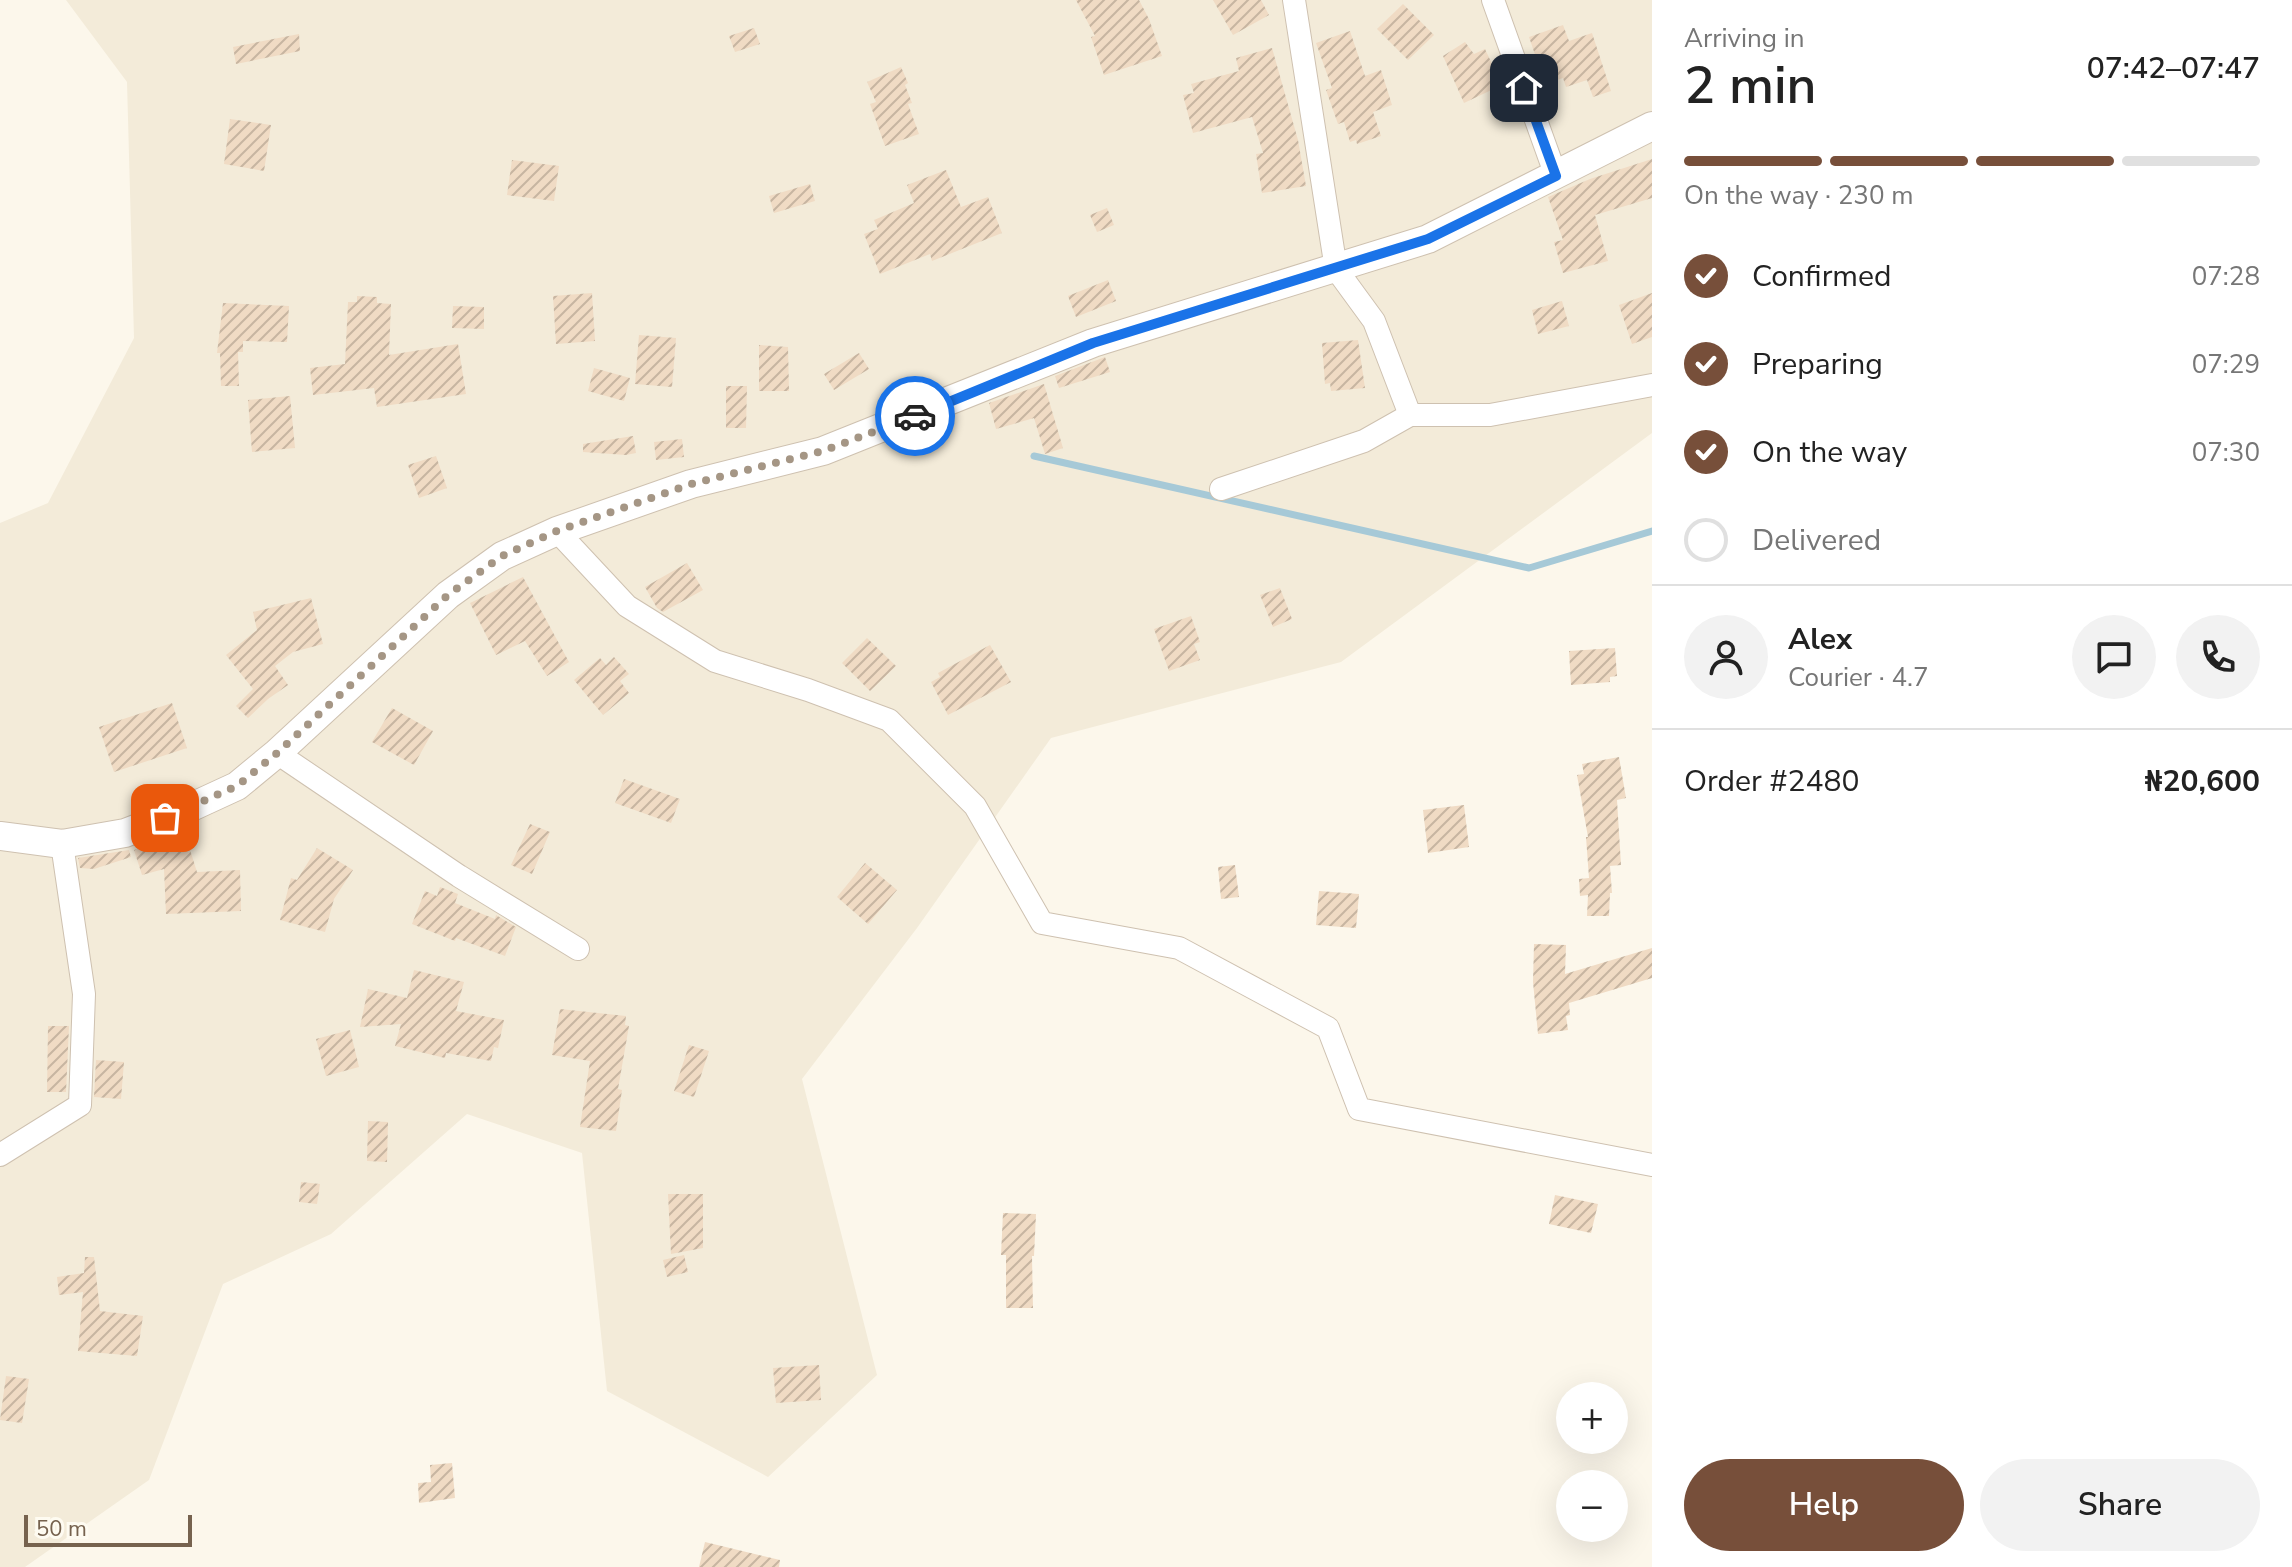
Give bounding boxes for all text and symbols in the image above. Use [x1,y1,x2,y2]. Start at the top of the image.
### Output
text: Arriving in [1684,21,1805,56]
text: 07:42–07:47 [2087,48,2260,89]
text: 2 min [1684,50,1817,121]
pin [1490,54,1558,122]
icon: home [1502,66,1546,110]
text: On the way · 230 m [1684,178,1913,213]
icon: check [1684,254,1728,298]
text: Confirmed [1752,256,1892,297]
text: 07:28 [2192,259,2260,294]
icon: check [1684,342,1728,386]
text: Preparing [1752,344,1883,385]
text: 07:29 [2192,347,2260,382]
courier [875,376,955,456]
icon: car [893,394,937,438]
icon: check [1684,430,1728,474]
text: On the way [1752,432,1907,473]
text: 07:30 [2192,435,2260,470]
text: Delivered [1752,520,1881,561]
button: person [1684,615,1768,699]
button: chat [2072,615,2156,699]
button: phone [2176,615,2260,699]
text: Alex [1788,619,1852,660]
text: Courier · 4.7 [1788,660,1929,695]
text: Order #2480 [1684,761,1859,802]
text: ₦20,600 [2145,761,2260,802]
pin [131,784,199,852]
icon: bag [143,796,187,840]
map controls [1556,1382,1628,1542]
button: + [1556,1382,1628,1454]
button: Help [1684,1459,1964,1551]
button: Share [1980,1459,2260,1551]
button: − [1556,1470,1628,1542]
scale bar [24,1511,192,1547]
text: 50 m [36,1514,87,1544]

